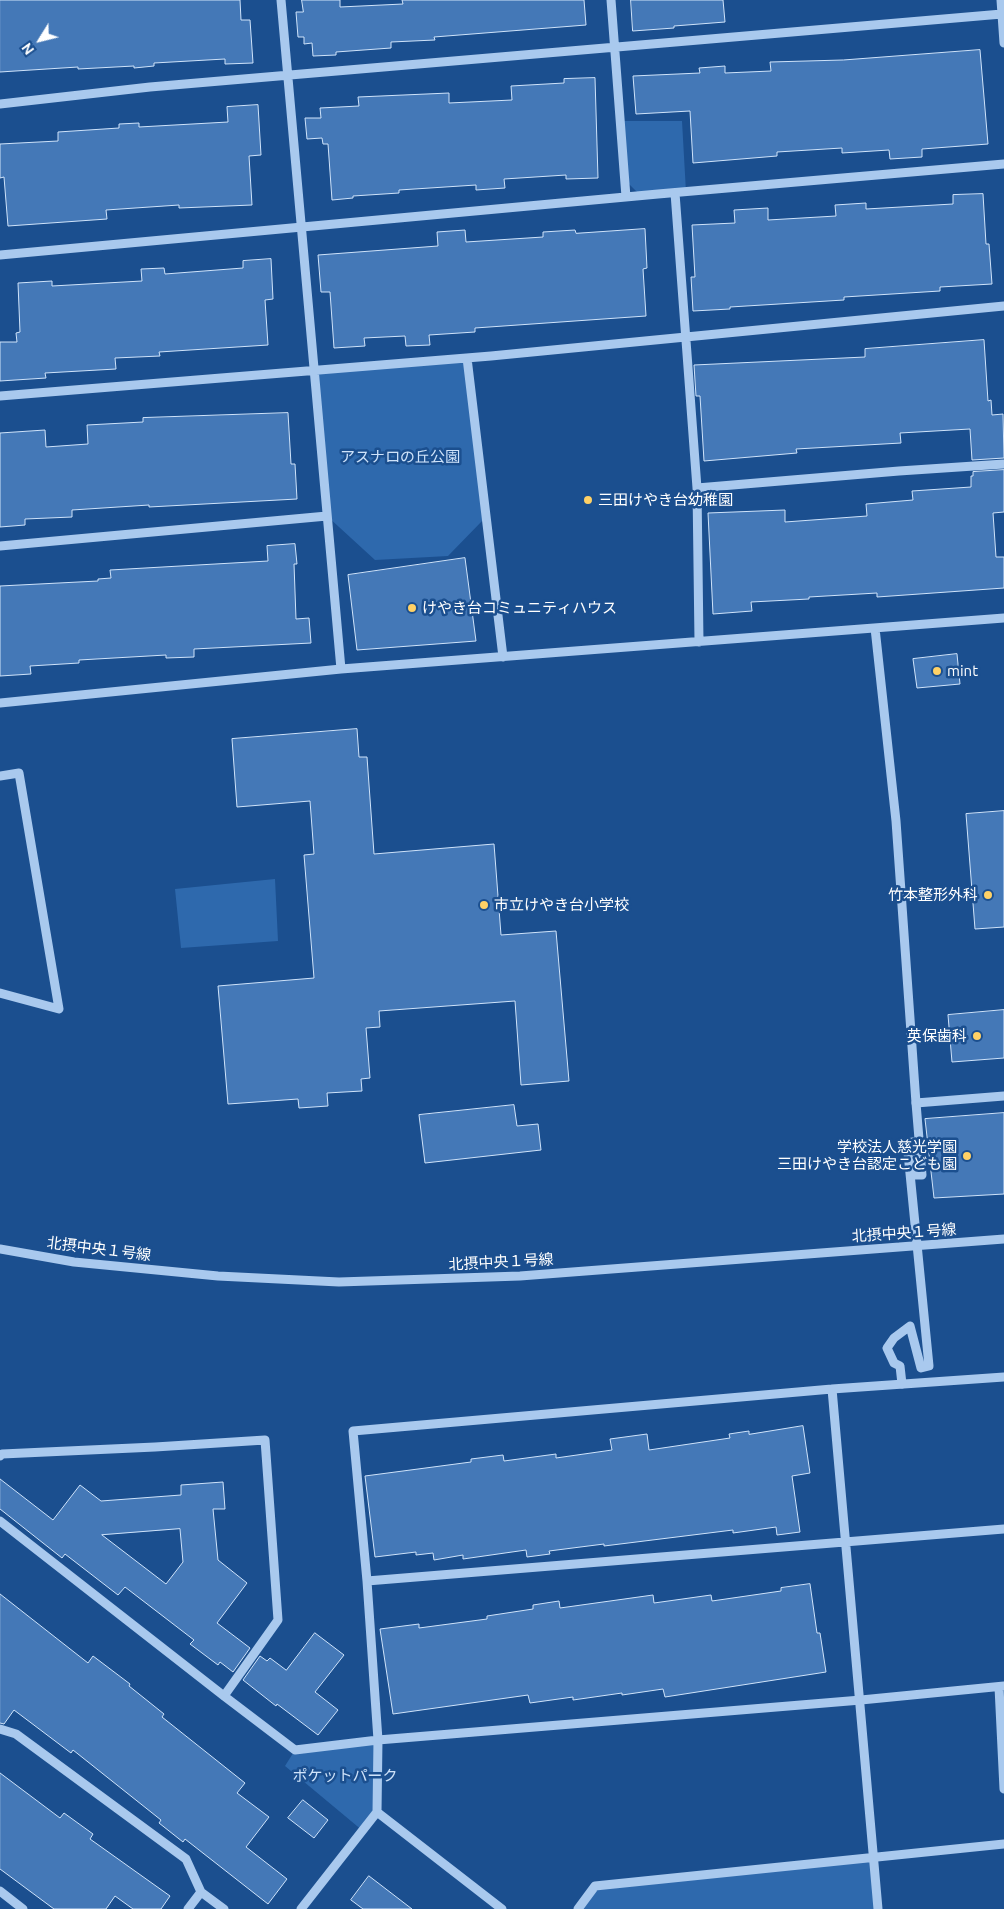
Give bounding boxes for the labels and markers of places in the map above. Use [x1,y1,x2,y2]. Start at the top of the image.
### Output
place label: 三田けやき台幼稚園 [598,491,733,509]
marker: 三田けやき台幼稚園 [582,494,594,506]
place label: けやき台コミュニティハウス [422,599,617,617]
marker: けやき台コミュニティハウス [406,602,418,614]
place label: mint [947,662,978,680]
marker: mint [931,665,943,677]
place label: 竹本整形外科 [888,886,978,904]
marker: 竹本整形外科 [982,889,994,901]
place label: 市立けやき台小学校 [494,896,629,914]
marker: 市立けやき台小学校 [478,899,490,911]
place label: 英保歯科 [907,1027,967,1045]
marker: 英保歯科 [971,1030,983,1042]
place label: 学校法人慈光学園 三田けやき台認定こども園 [777,1138,957,1173]
marker: 学校法人慈光学園 三田けやき台認定こども園 [961,1150,973,1162]

